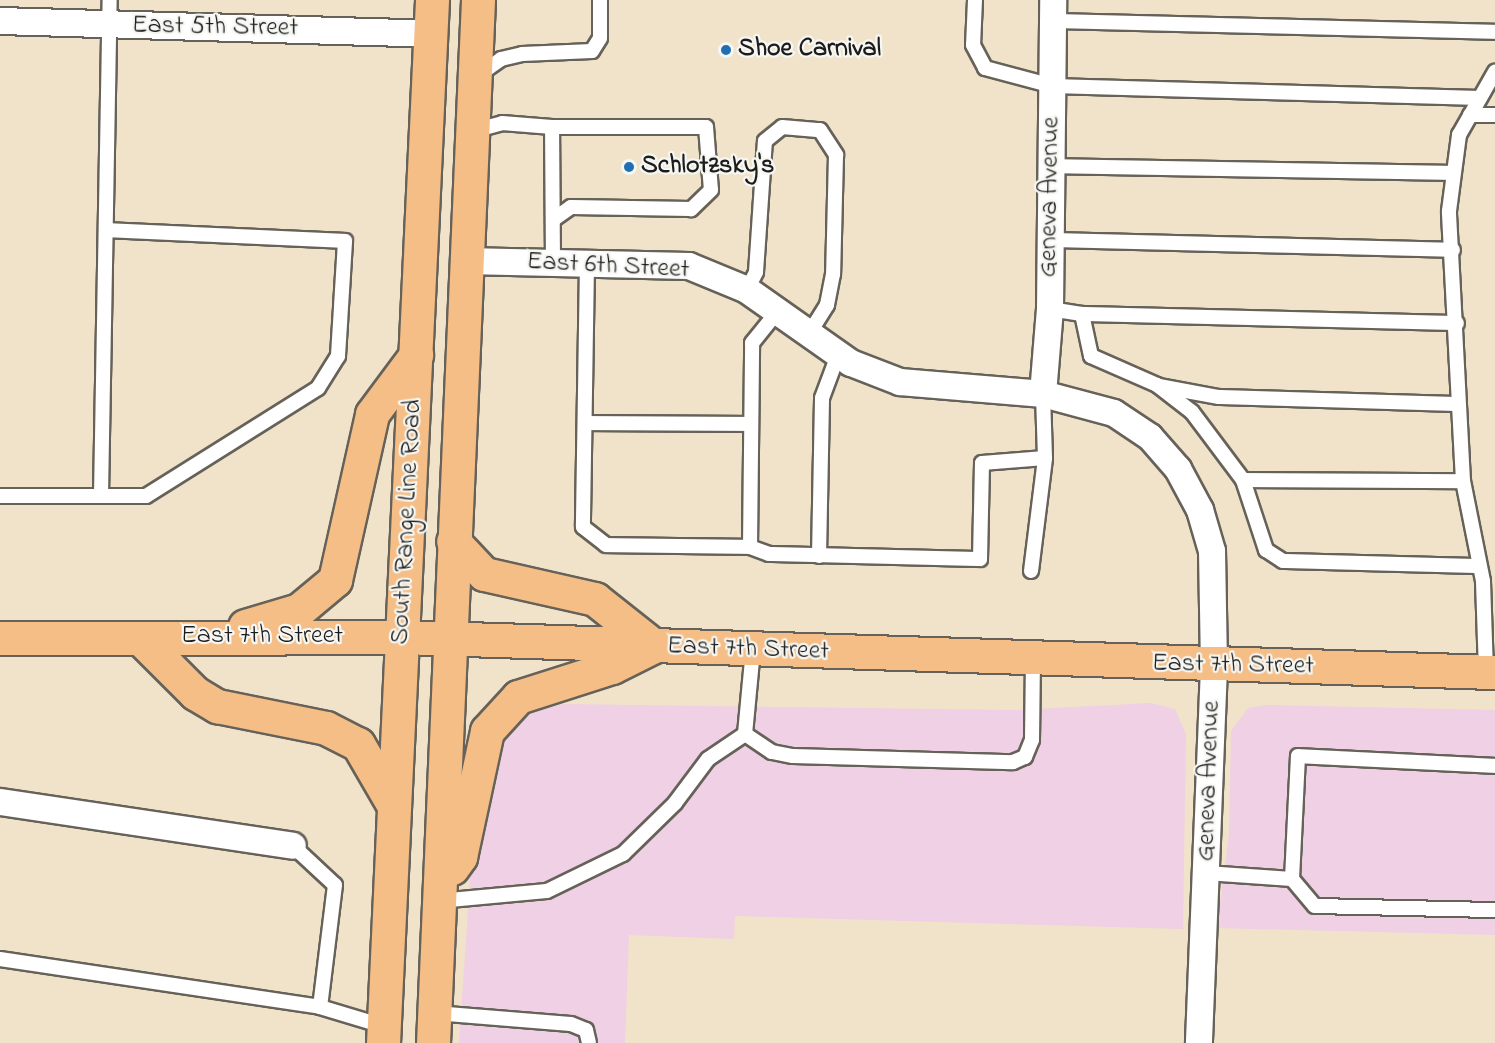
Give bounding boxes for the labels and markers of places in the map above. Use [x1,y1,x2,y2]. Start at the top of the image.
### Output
place label: Shoe Carnival [738,34,881,66]
marker: Shoe Carnival [719,43,733,57]
place label: Schlotzsky's [641,151,774,183]
marker: Schlotzsky's [622,160,636,174]

